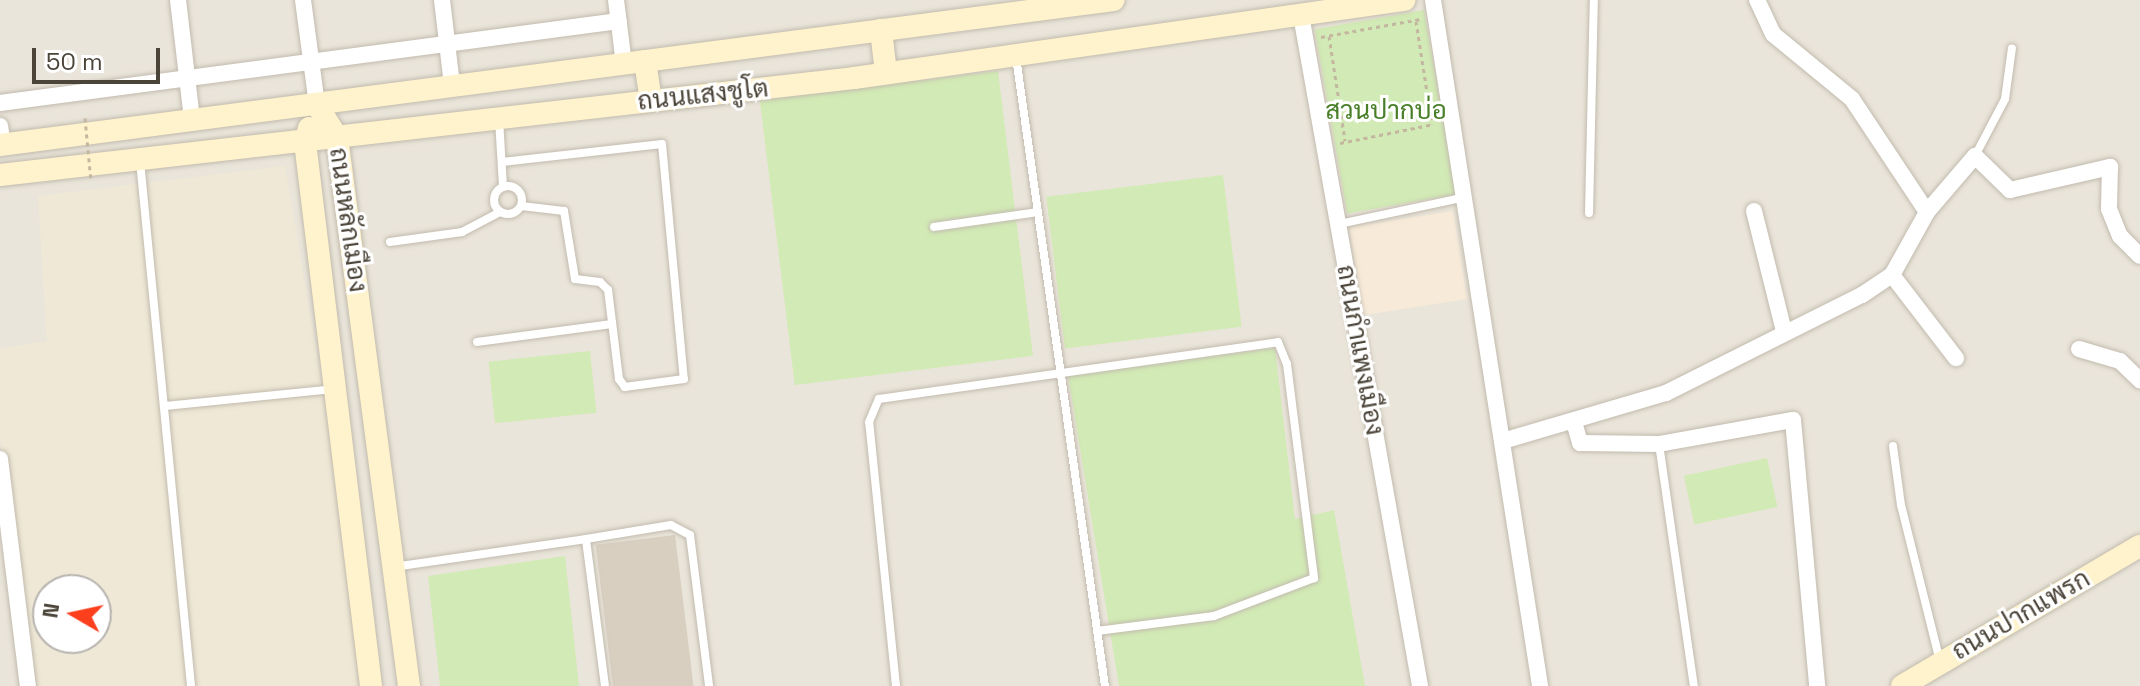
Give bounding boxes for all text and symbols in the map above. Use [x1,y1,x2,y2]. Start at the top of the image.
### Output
scale bar [36,32,164,82]
text: 50 m [46,46,103,77]
street label: ถนนแสงชูโต [636,73,770,117]
park label: สวนปากบ่อ [1325,95,1447,127]
street label: ถนนหลักเมือง [322,146,374,294]
street label: ถนนกำแพงเมือง [1330,262,1390,438]
street label: ถนนปากแพรก [1946,563,2096,667]
north arrow [32,574,112,654]
text: N [35,601,65,620]

